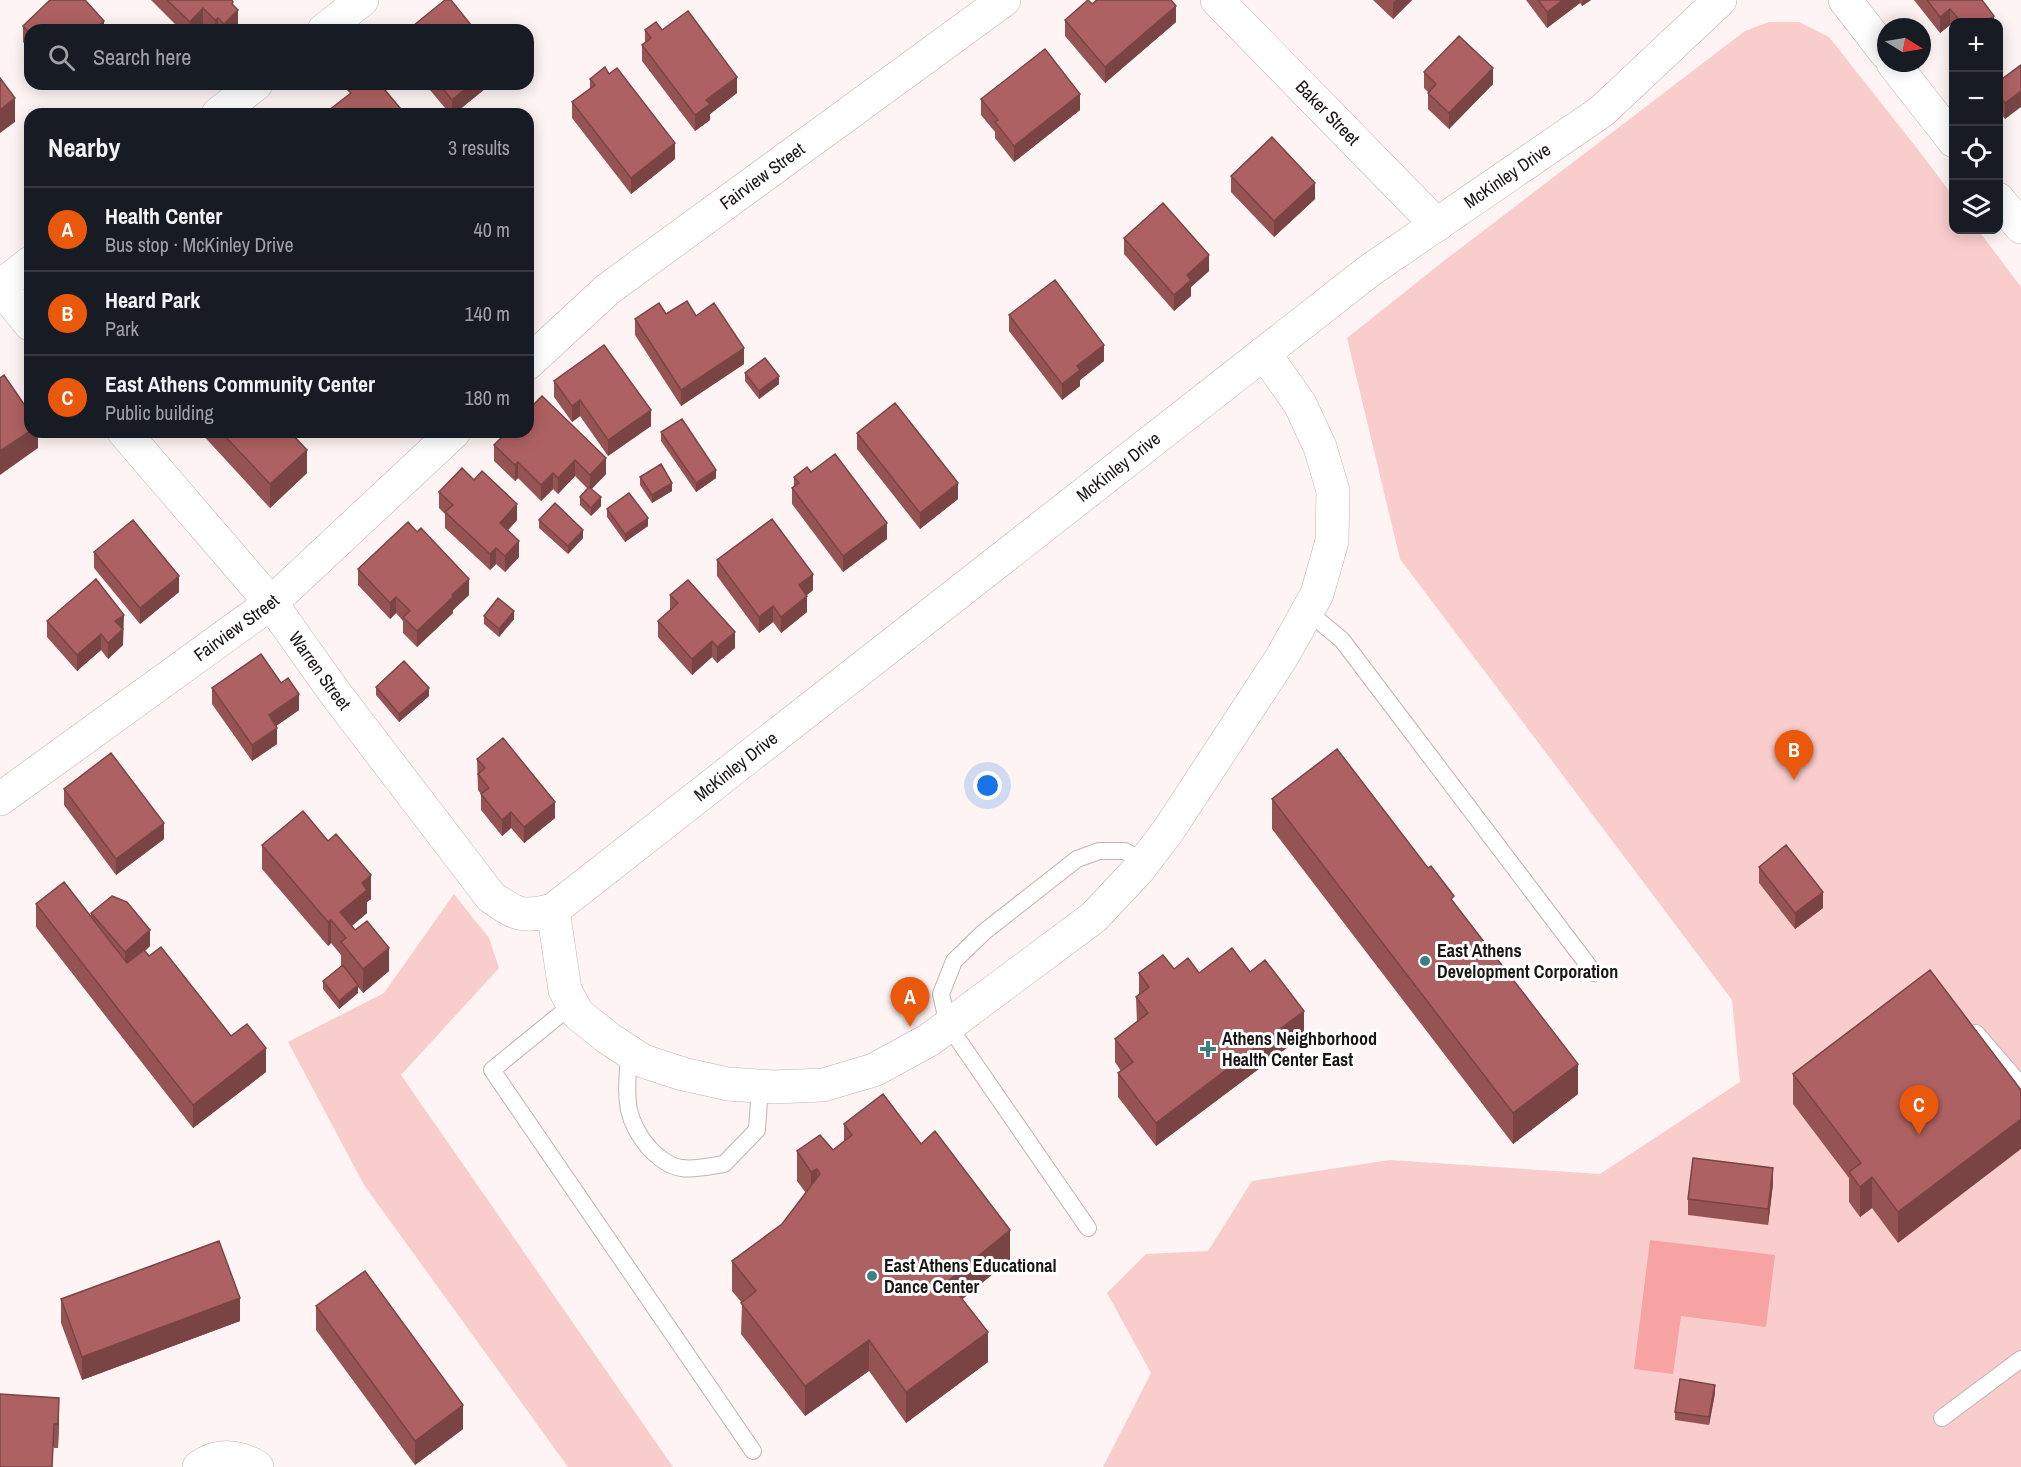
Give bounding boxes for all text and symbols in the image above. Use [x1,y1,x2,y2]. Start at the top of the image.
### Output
north arrow [1877,18,1931,72]
map controls [1949,18,2003,234]
button: + [1949,18,2003,72]
search box [24,24,534,90]
icon: search [45,41,78,74]
text: Search here [93,42,191,72]
button: − [1949,72,2003,126]
street label: Baker Street [1290,75,1365,151]
button: locate [1949,126,2003,180]
text: Nearby [48,130,120,165]
text: 3 results [448,134,510,161]
street label: Fairview Street [714,137,810,215]
street label: McKinley Drive [1459,137,1556,214]
button: layers [1949,180,2003,234]
text: Health Center [105,201,222,231]
text: A [62,216,73,243]
text: 40 m [474,216,510,243]
text: Bus stop · McKinley Drive [105,231,294,258]
text: Heard Park [105,285,200,315]
text: B [62,300,73,327]
text: 140 m [464,300,510,327]
text: Park [105,315,139,342]
text: East Athens Community Center [105,369,375,399]
text: C [62,384,73,411]
text: 180 m [464,384,510,411]
text: Public building [105,399,214,426]
street label: McKinley Drive [1071,426,1165,507]
street label: Fairview Street [189,589,285,667]
street label: Warren Street [283,626,357,715]
street label: McKinley Drive [689,726,783,807]
pin: B [1774,730,1814,780]
your location [973,771,1002,800]
place label: East Athens Development Corporation [1437,938,1618,984]
marker: East Athens Development Corporation [1418,954,1432,968]
pin: A [890,978,930,1027]
place label: Athens Neighborhood Health Center East [1222,1026,1377,1072]
marker: Athens Neighborhood Health Center East [1199,1040,1217,1058]
pin: C [1900,1086,1938,1135]
place label: East Athens Educational Dance Center [884,1253,1057,1299]
marker: East Athens Educational Dance Center [865,1269,879,1283]

